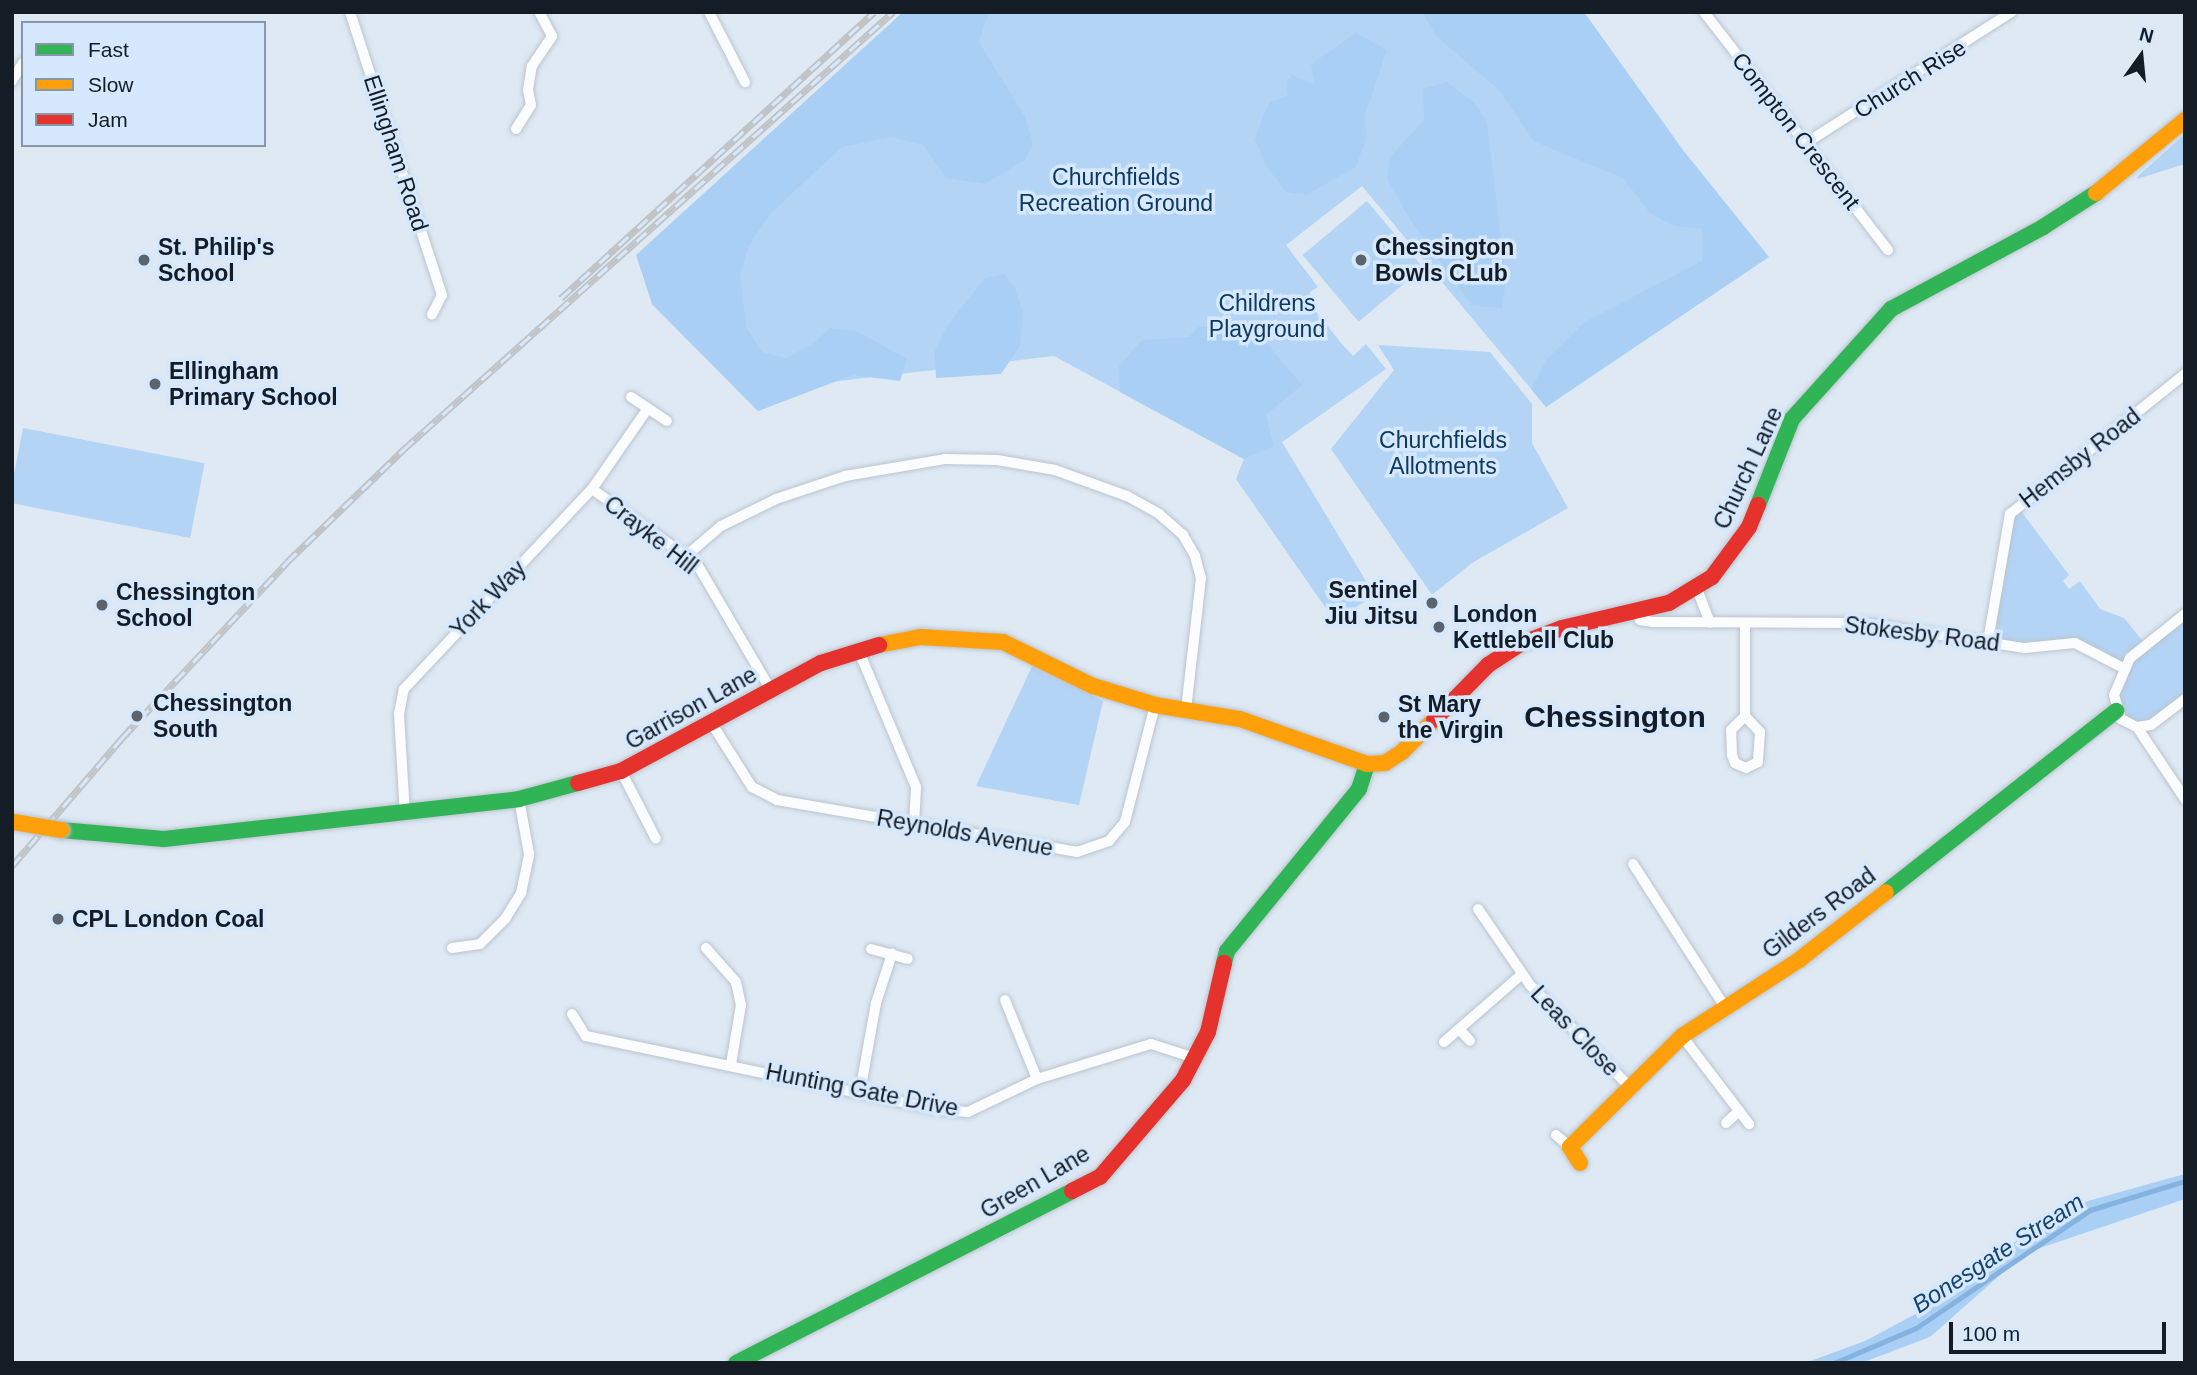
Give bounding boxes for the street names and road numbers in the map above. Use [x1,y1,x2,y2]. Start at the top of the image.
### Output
street label: Church Rise [1849,34,1971,124]
street label: Compton Crescent [1726,47,1866,215]
street label: Ellingham Road [358,72,434,234]
street label: Church Lane [1708,402,1788,534]
street label: Hemsby Road [2014,402,2146,514]
street label: Crayke Hill [599,490,703,580]
street label: York Way [444,555,532,643]
street label: Stokesby Road [1843,611,2001,657]
street label: Garrison Lane [621,661,761,755]
street label: Reynolds Avenue [874,804,1056,862]
street label: Gilders Road [1757,862,1881,964]
street label: Leas Close [1525,980,1625,1082]
street label: Hunting Gate Drive [763,1058,961,1122]
street label: Green Lane [975,1140,1095,1224]

